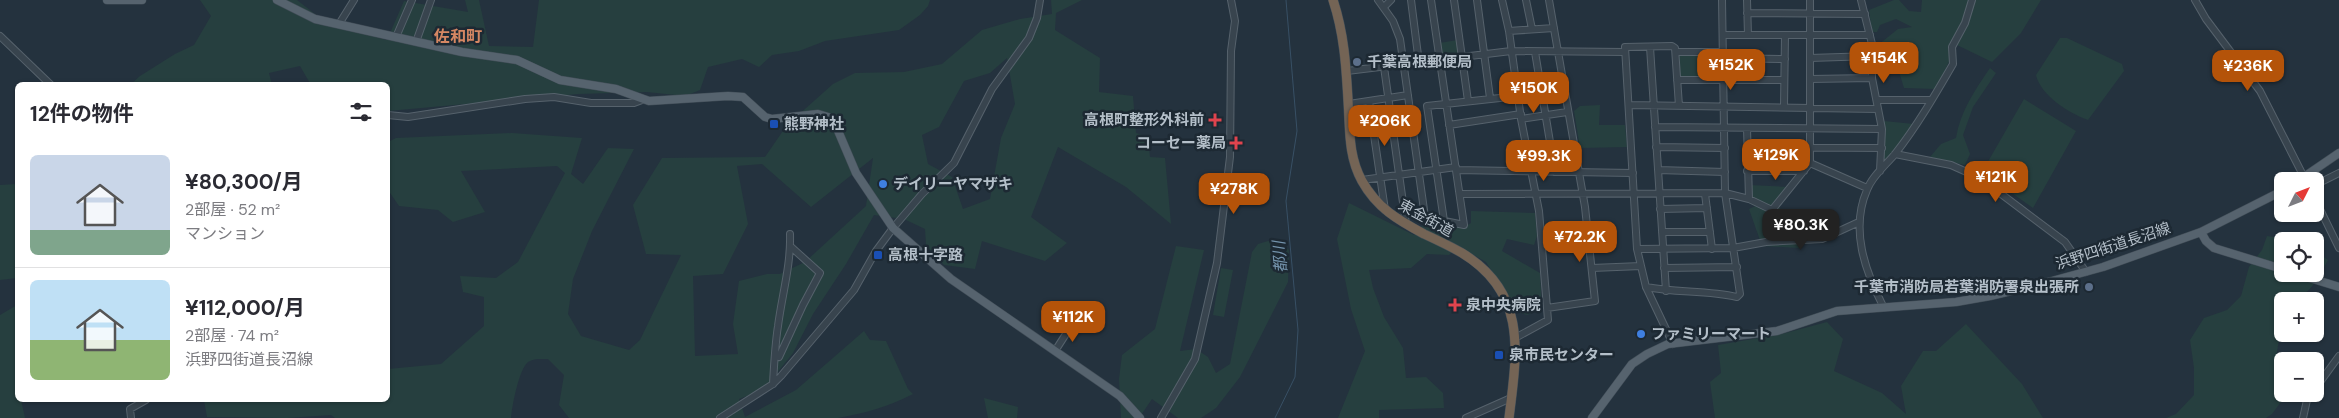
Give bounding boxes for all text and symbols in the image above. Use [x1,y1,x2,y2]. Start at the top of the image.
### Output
district label: 佐和町 [433,26,482,47]
pin: ¥154K [1849,42,1919,84]
text: ¥154K [1860,47,1908,68]
pin: ¥152K [1696,48,1766,91]
pin: ¥236K [2213,49,2283,92]
place label: 千葉高根郵便局 [1367,52,1472,72]
text: ¥152K [1708,54,1754,75]
text: ¥236K [2223,55,2273,76]
marker: 千葉高根郵便局 [1351,56,1363,68]
pin: ¥150K [1499,72,1569,114]
text: ¥150K [1510,77,1558,98]
icon: filters [347,98,375,126]
text: 12件の物件 [30,100,134,128]
pin: ¥206K [1350,104,1420,147]
place label: 高根町整形外科前 [1084,110,1204,130]
text: ¥206K [1359,110,1411,131]
marker: 高根町整形外科前 [1208,113,1222,127]
place label: 熊野神社 [784,114,844,134]
marker: 熊野神社 [768,118,780,130]
place label: コーセー薬局 [1136,133,1226,153]
marker: コーセー薬局 [1230,137,1242,149]
pin: ¥129K [1741,138,1811,181]
pin: ¥99.3K [1503,140,1585,182]
text: ¥129K [1753,144,1799,165]
text: ¥99.3K [1517,145,1571,166]
pin: ¥121K [1961,160,2031,203]
text: ¥121K [1975,166,2017,187]
text: ¥80,300/月 [185,168,303,196]
pin: ¥278K [1199,172,1269,215]
north arrow [2274,172,2324,222]
map controls [2274,172,2324,402]
place label: デイリーヤマザキ [893,174,1013,194]
icon: home [70,175,130,235]
marker: デイリーヤマザキ [877,178,889,190]
text: ¥278K [1210,178,1258,199]
street label: 東金街道 [1395,195,1457,241]
text: 2部屋 · 52 m² [185,199,280,220]
pin: ¥80.3K [1760,208,1842,251]
text: ¥80.3K [1773,214,1829,235]
street label: 浜野四街道長沼線 [2053,218,2173,274]
pin: ¥72.2K [1539,220,1621,263]
text: マンション [185,223,265,244]
text: ¥72.2K [1554,226,1606,247]
button: locate [2274,232,2324,282]
water label: 都川 [1268,238,1292,274]
place label: 高根十字路 [888,245,963,265]
marker: 高根十字路 [872,249,884,261]
place label: 千葉市消防局若葉消防署泉出張所 [1854,277,2079,297]
marker: 千葉市消防局若葉消防署泉出張所 [2083,281,2095,293]
button: + [2274,292,2324,342]
text: ¥112,000/月 [185,294,305,322]
place label: 泉中央病院 [1466,295,1541,315]
marker: 泉中央病院 [1448,298,1462,312]
icon: home [70,300,130,360]
pin: ¥112K [1038,300,1108,343]
text: ¥112K [1052,306,1094,327]
place label: ファミリーマート [1651,324,1771,344]
text: 2部屋 · 74 m² [185,325,279,346]
marker: ファミリーマート [1635,328,1647,340]
place label: 泉市民センター [1509,345,1614,365]
text: 浜野四街道長沼線 [185,349,313,370]
marker: 泉市民センター [1493,349,1505,361]
button: − [2274,352,2324,402]

